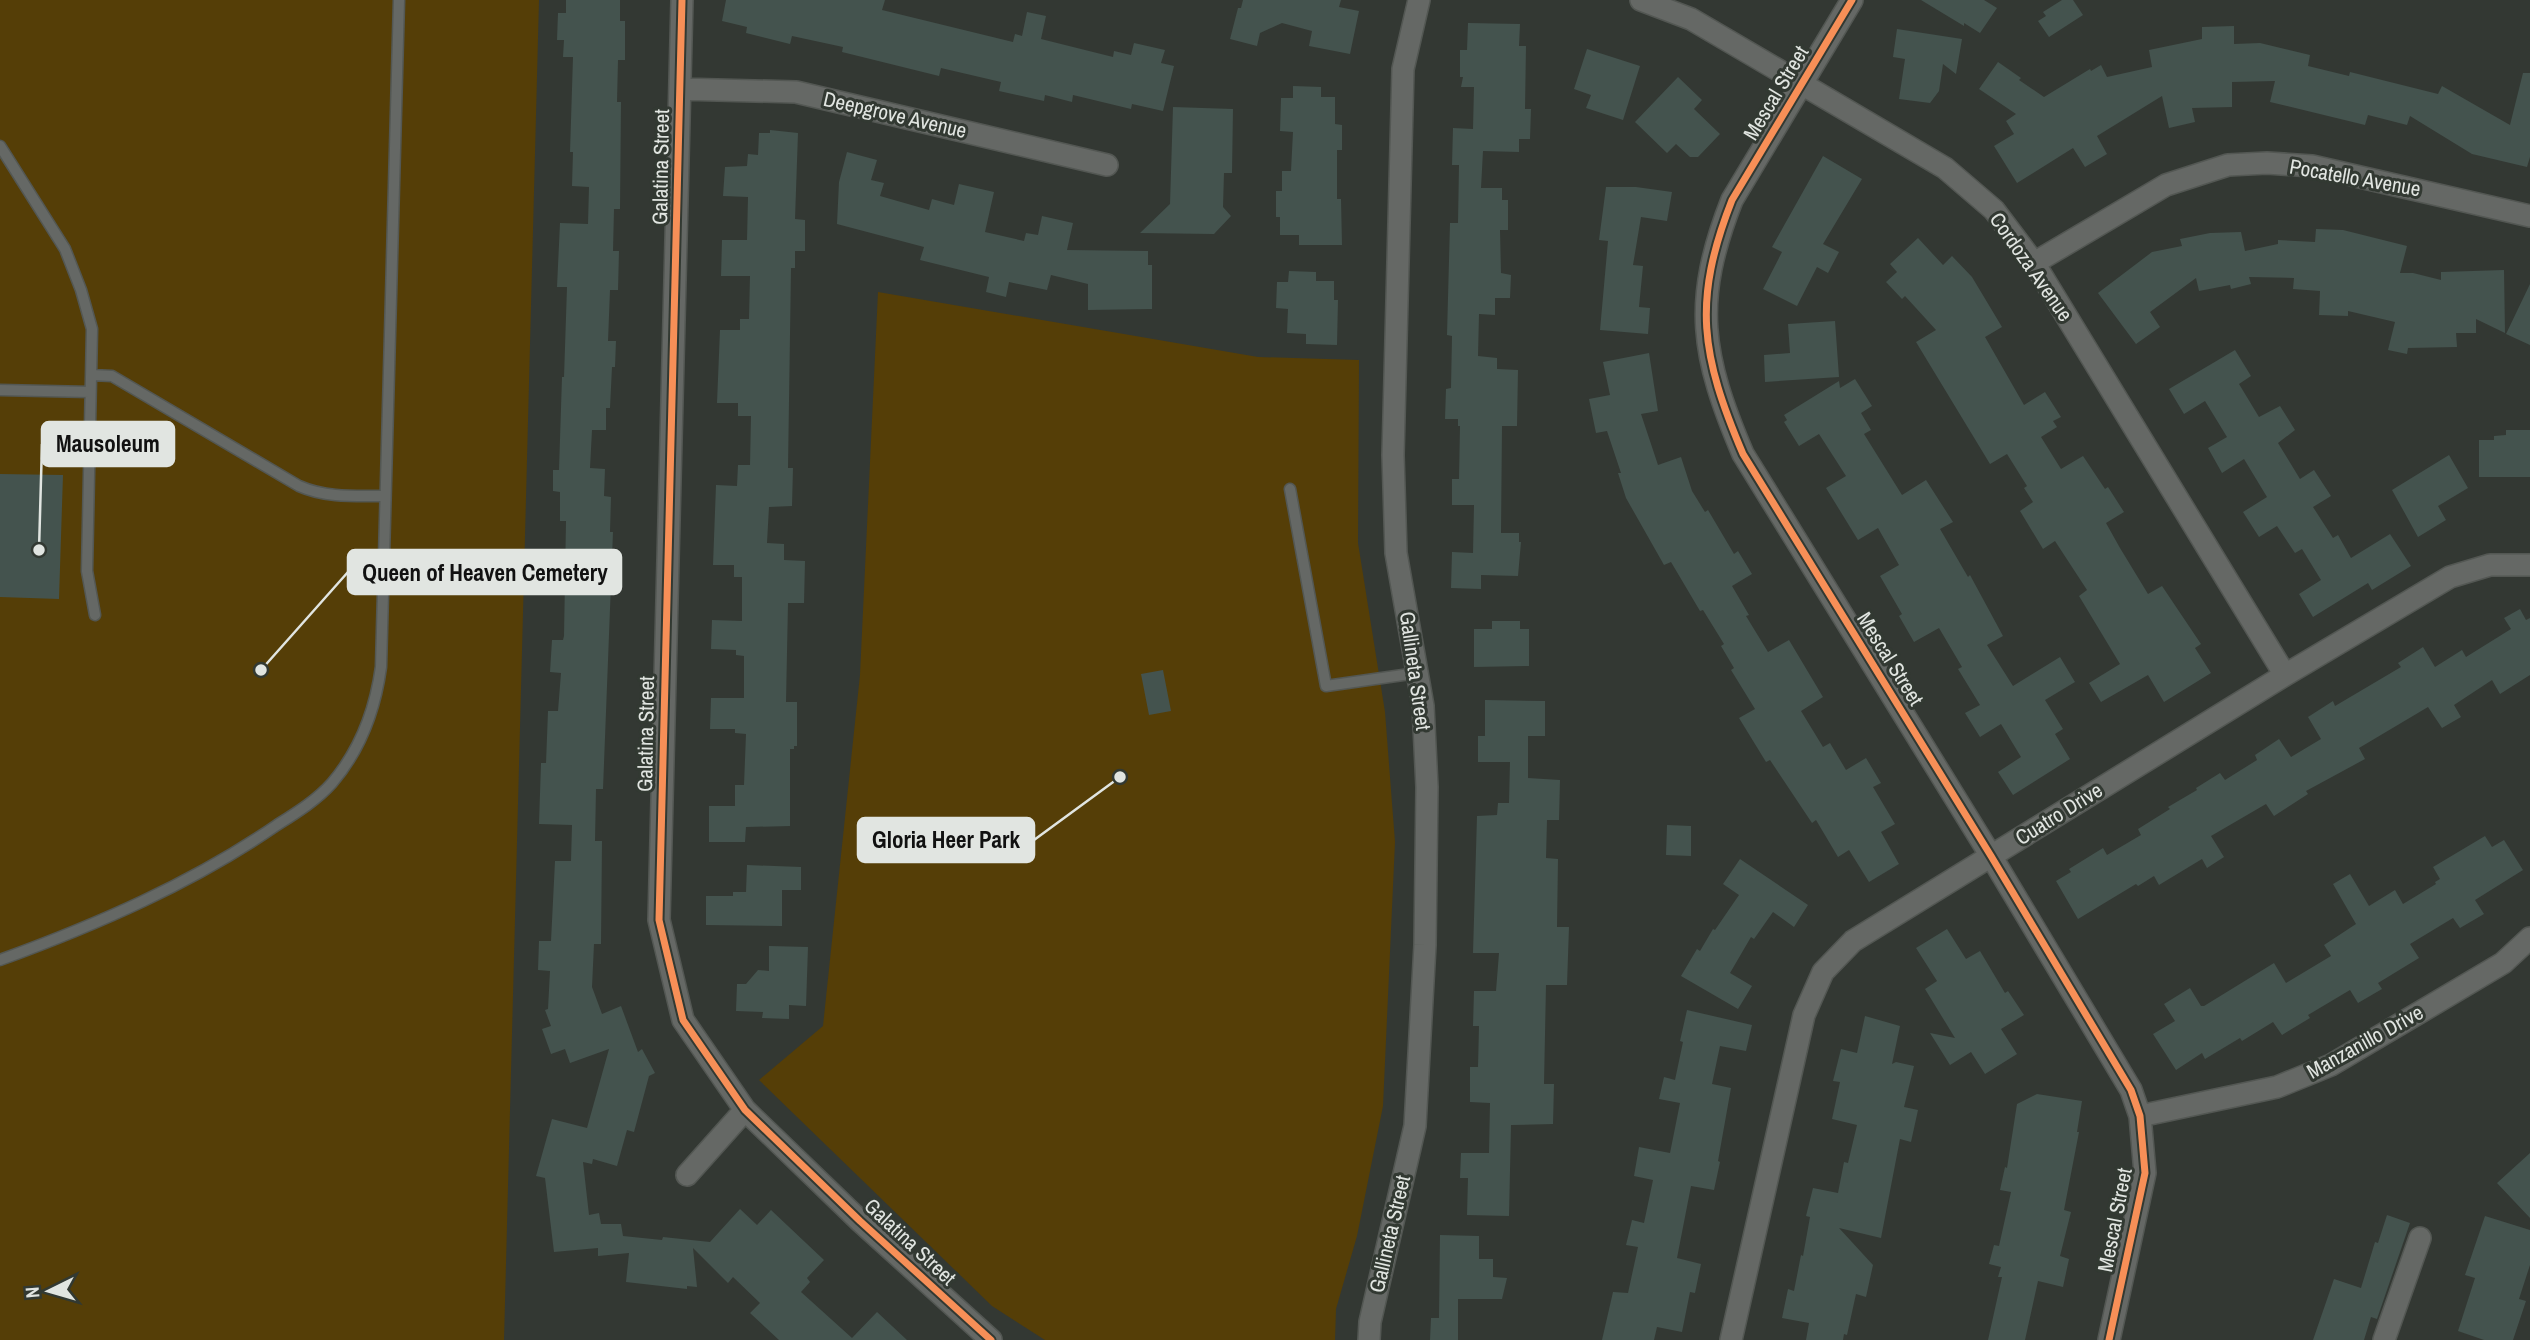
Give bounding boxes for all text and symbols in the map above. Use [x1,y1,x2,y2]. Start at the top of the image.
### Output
street label: Mescal Street [1736,40,1815,145]
street label: Deepgrove Avenue [821,84,970,145]
street label: Galatina Street [645,109,676,225]
street label: Pocatello Avenue [2287,152,2423,203]
street label: Cordoza Avenue [1983,206,2080,327]
callout: Mausoleum [42,422,174,466]
text: Mausoleum [56,428,160,459]
callout: Queen of Heaven Cemetery [348,550,621,594]
text: Queen of Heaven Cemetery [362,557,608,588]
street label: Mescal Street [1850,606,1931,711]
street label: Gallineta Street [1393,610,1438,732]
street label: Galatina Street [630,676,661,792]
street label: Cuatro Drive [2010,775,2108,852]
callout: Gloria Heer Park [858,818,1034,862]
text: Gloria Heer Park [872,824,1020,855]
street label: Manzanillo Drive [2301,998,2428,1086]
street label: Mescal Street [2090,1165,2139,1274]
street label: Gallineta Street [1362,1172,1417,1295]
street label: Galatina Street [858,1192,963,1292]
north arrow [14,1256,84,1326]
text: N [19,1286,46,1299]

